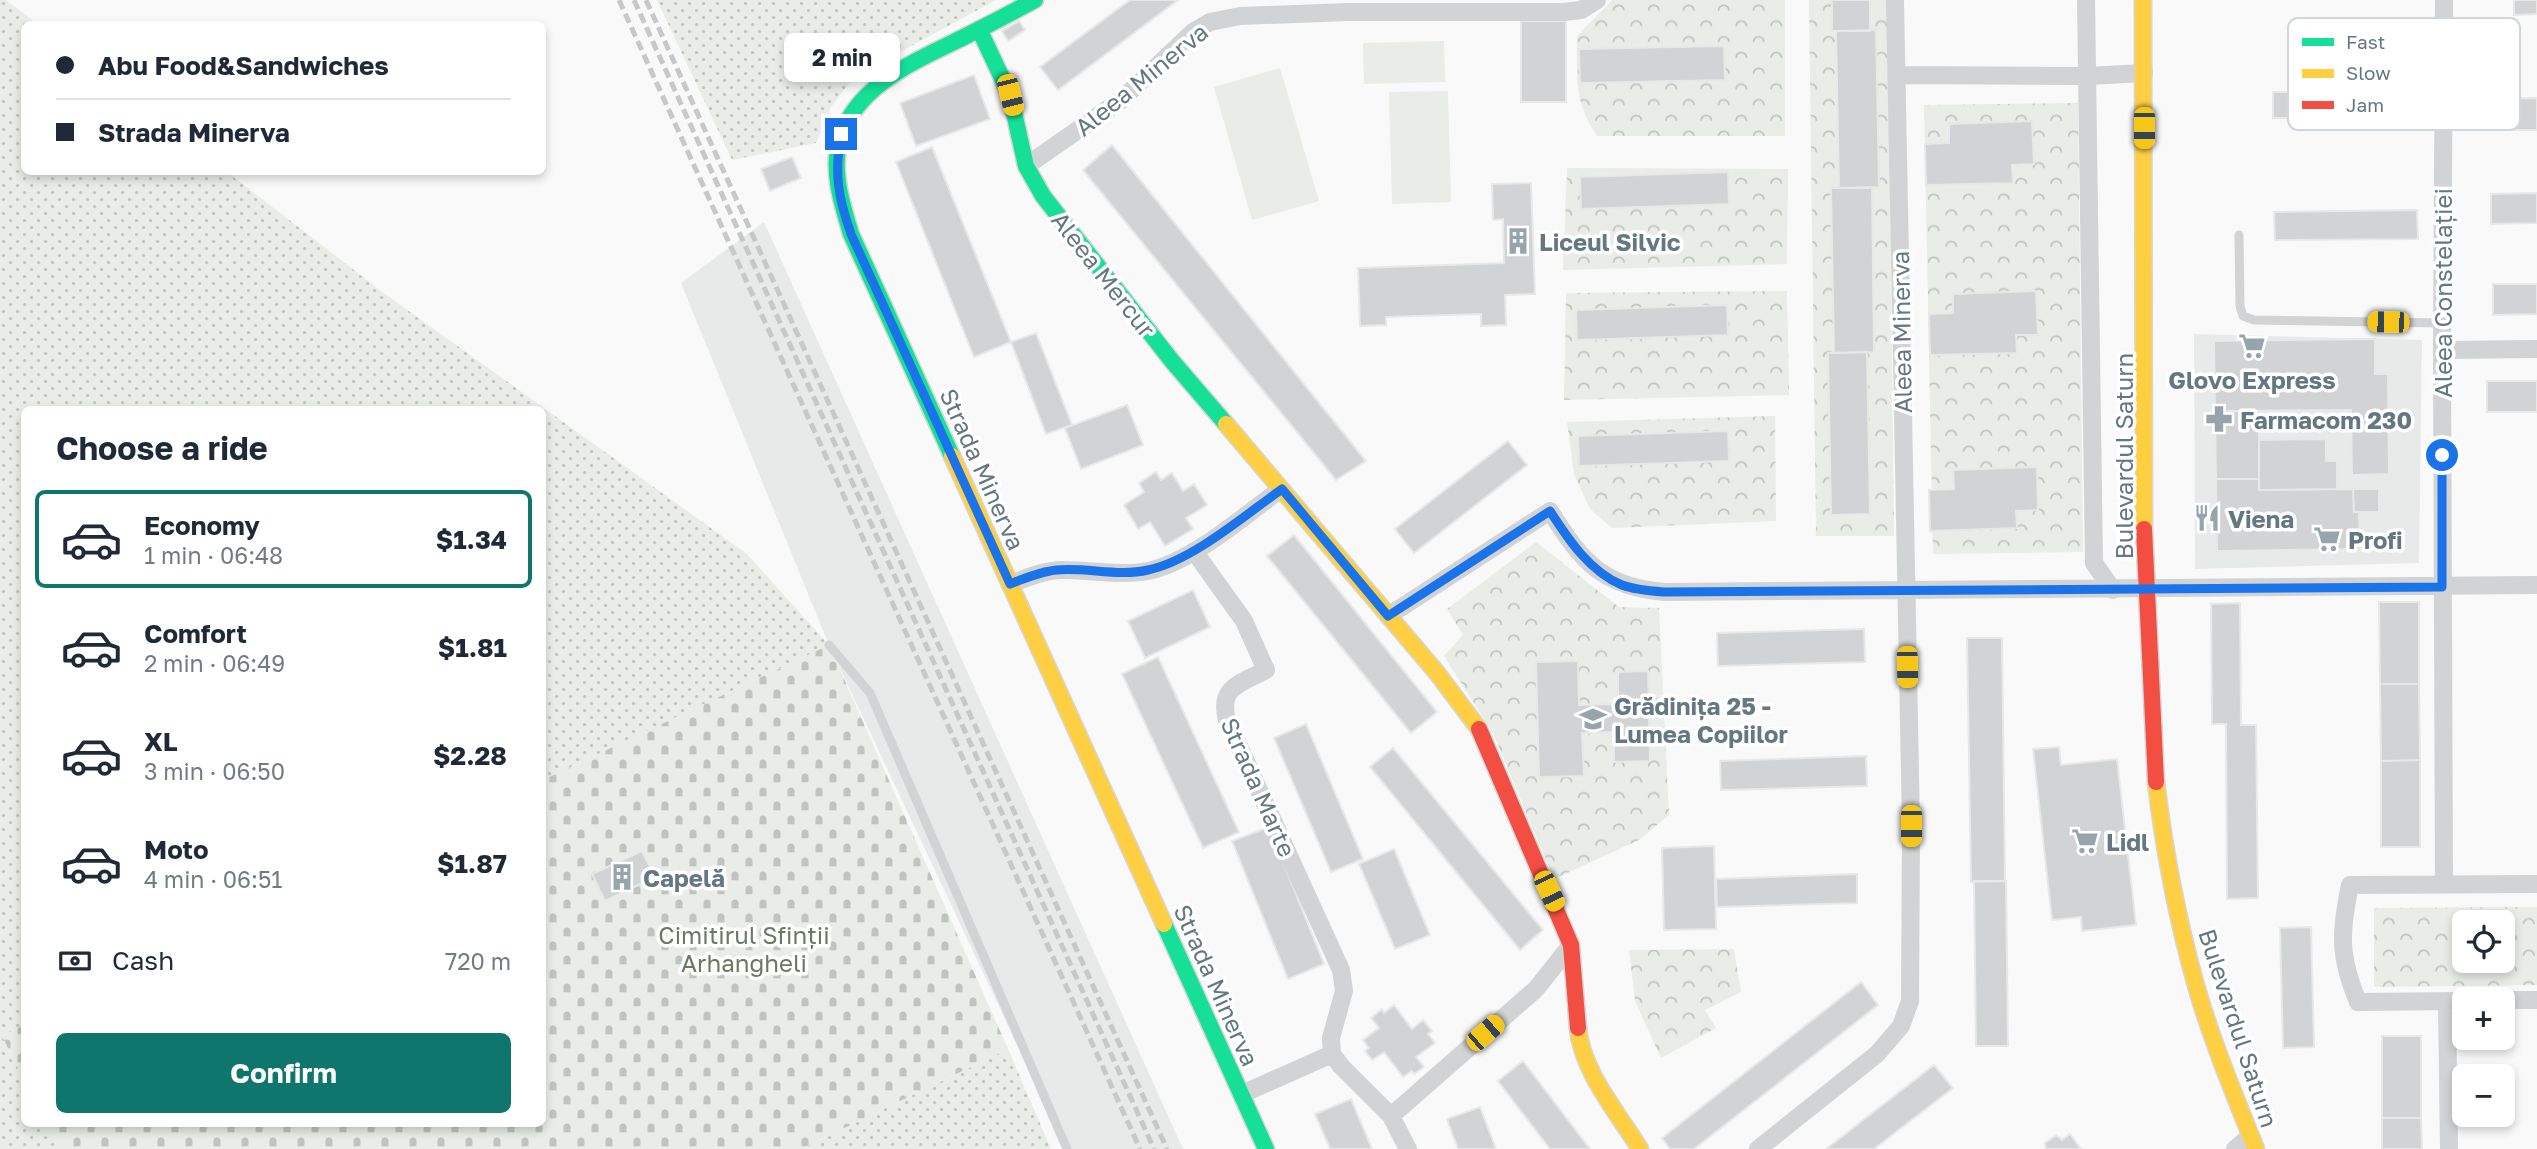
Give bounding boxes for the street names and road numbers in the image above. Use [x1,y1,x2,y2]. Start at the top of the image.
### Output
street label: Aleea Minerva [1069,17,1213,141]
street label: Aleea Constelației [2428,188,2458,398]
street label: Aleea Mercur [1046,206,1162,342]
street label: Aleea Minerva [1885,250,1917,414]
street label: Bulevardul Saturn [2109,353,2138,559]
street label: Strada Minerva [934,384,1032,554]
street label: Strada Marte [1215,713,1303,861]
street label: Strada Minerva [1168,900,1266,1070]
street label: Bulevardul Saturn [2193,925,2285,1131]

